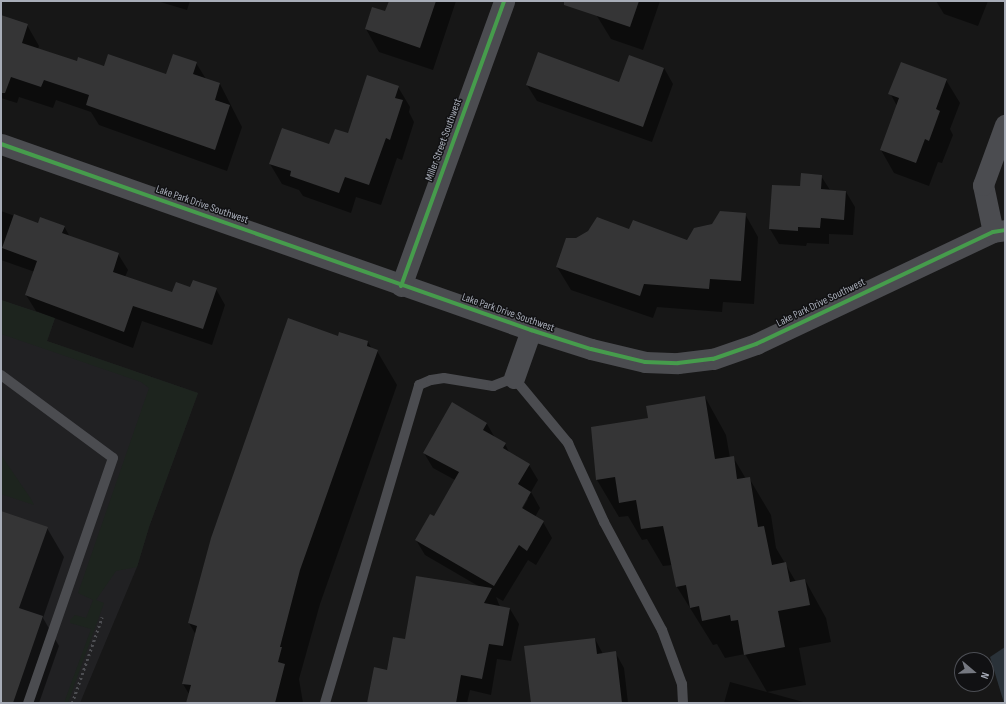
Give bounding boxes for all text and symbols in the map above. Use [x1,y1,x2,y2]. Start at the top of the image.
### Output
street label: Miller Street Southwest [423,97,465,183]
street label: Lake Park Drive Southwest [154,183,250,227]
street label: Lake Park Drive Southwest [774,276,868,330]
street label: Lake Park Drive Southwest [460,291,556,335]
north arrow [954,652,994,692]
text: N [978,671,992,681]

